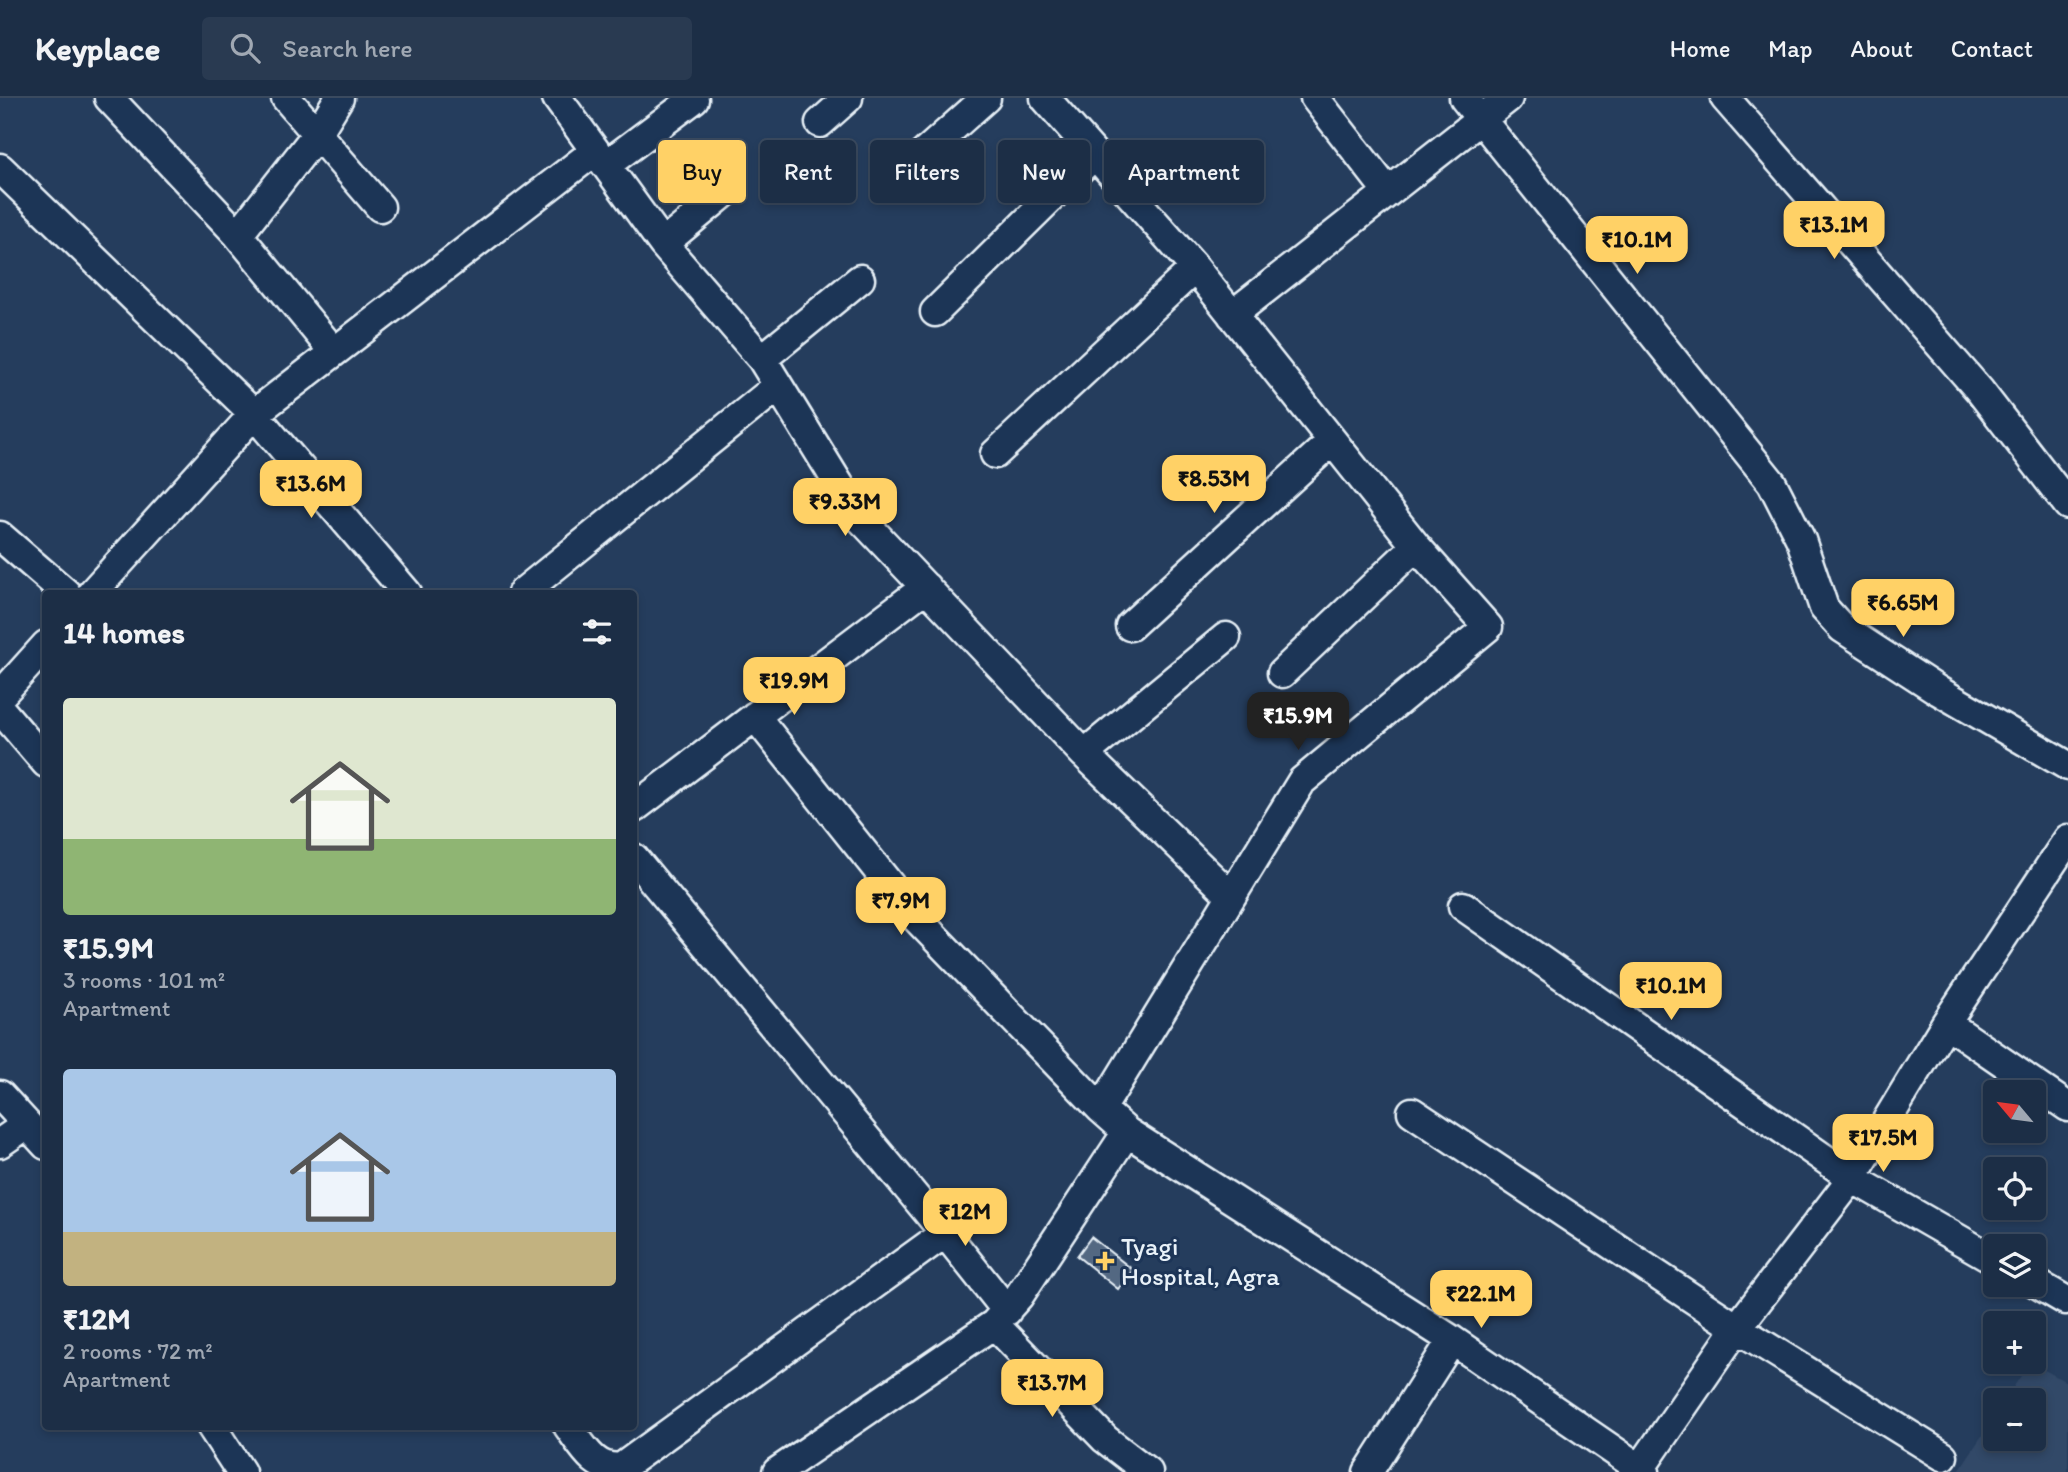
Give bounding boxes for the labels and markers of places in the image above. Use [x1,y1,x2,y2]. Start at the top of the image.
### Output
pin: ₹13.1M [1777,202,1891,261]
pin: ₹10.1M [1580,216,1694,276]
pin: ₹8.53M [1157,456,1271,515]
pin: ₹13.6M [254,460,368,520]
pin: ₹9.33M [788,478,902,538]
pin: ₹6.65M [1846,580,1960,639]
pin: ₹19.9M [737,658,851,717]
pin: ₹15.9M [1241,692,1355,752]
pin: ₹7.9M [852,878,950,937]
pin: ₹10.1M [1614,962,1728,1022]
pin: ₹17.5M [1826,1114,1940,1174]
pin: ₹12M [924,1188,1006,1248]
place label: Tyagi Hospital, Agra [1121,1230,1280,1292]
marker: Tyagi Hospital, Agra [1095,1251,1115,1271]
pin: ₹22.1M [1424,1270,1538,1330]
pin: ₹13.7M [995,1360,1109,1419]

